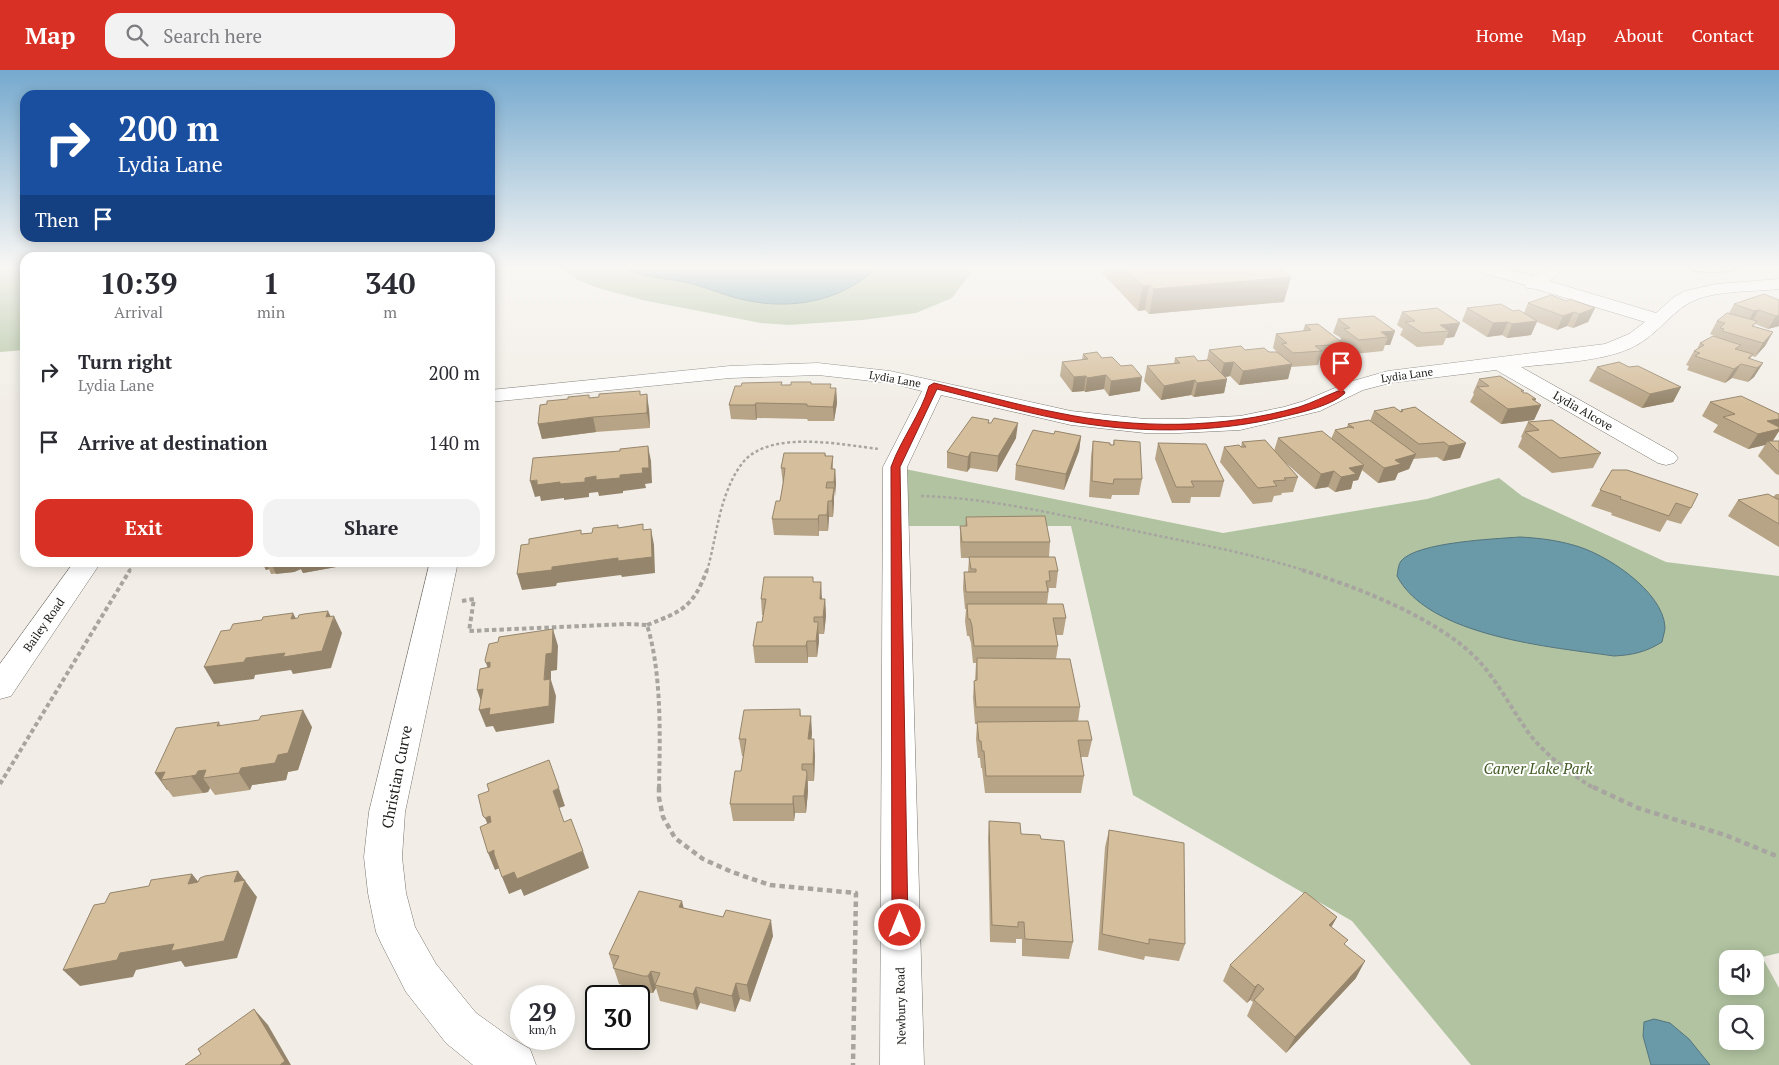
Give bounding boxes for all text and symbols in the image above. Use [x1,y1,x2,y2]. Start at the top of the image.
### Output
search box [105,13,455,58]
text: Map [25,19,75,51]
icon: search [123,21,151,49]
text: Search here [163,23,262,48]
text: Home [1476,23,1523,47]
text: Map [1551,23,1586,47]
text: About [1614,23,1663,47]
text: Contact [1691,23,1754,47]
text: 200 m [118,105,219,151]
icon: right [35,110,100,175]
text: Lydia Lane [118,149,223,178]
icon: arrive [89,205,117,233]
text: Then [35,207,79,232]
text: 10:39 [99,263,178,303]
text: 1 [263,263,280,303]
text: 340 [365,263,416,303]
text: Arrival [114,301,163,323]
text: min [257,301,285,323]
text: m [383,301,397,323]
pin [1320,342,1362,393]
text: Turn right [78,349,172,374]
icon: arrive [1327,349,1355,377]
icon: right [35,358,63,386]
text: 200 m [429,360,480,385]
street label: Lydia Lane [1380,364,1434,386]
street label: Lydia Lane [868,368,922,391]
text: Lydia Lane [78,374,154,396]
street label: Lydia Alcove [1551,387,1616,434]
icon: arrive [35,428,63,456]
text: Arrive at destination [78,430,267,455]
text: 140 m [429,430,480,455]
button: Exit [35,499,253,557]
button: Share [263,499,480,557]
street label: Bailey Road [20,595,68,655]
street label: Christian Curve [376,724,416,830]
park label: Carver Lake Park [1483,758,1593,778]
position arrow [873,898,925,950]
map controls [1719,950,1764,1050]
button: sound [1719,950,1764,995]
street label: Newbury Road [892,967,909,1045]
speed limit sign: 30 [585,985,650,1050]
text: 29 [528,995,557,1028]
button: search [1719,1005,1764,1050]
text: km/h [529,1022,556,1037]

